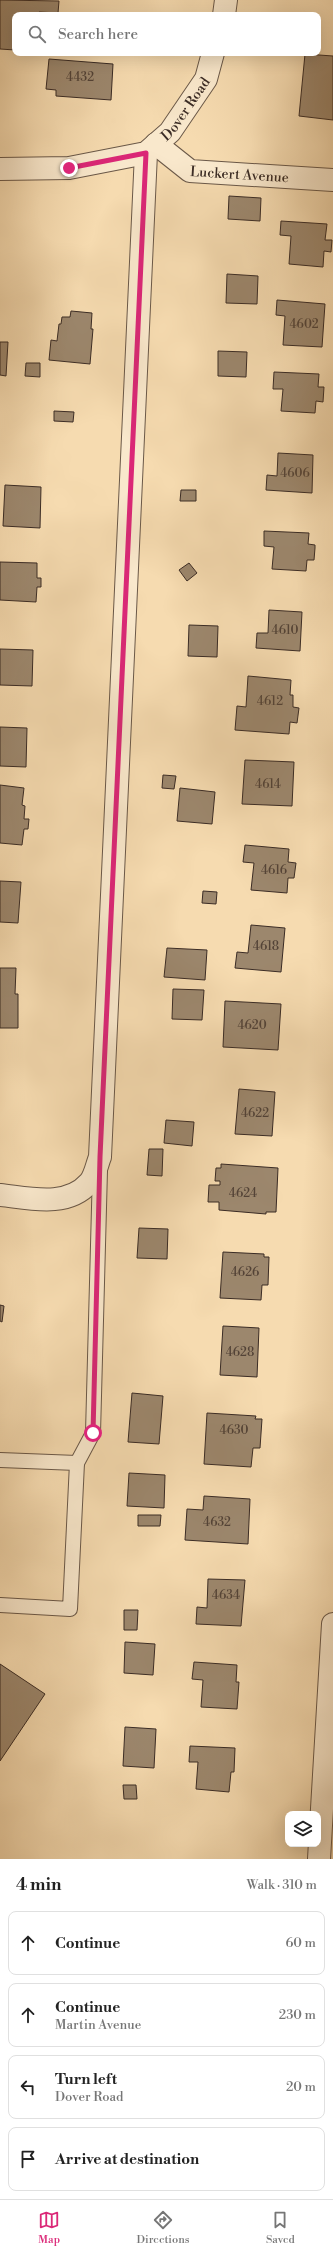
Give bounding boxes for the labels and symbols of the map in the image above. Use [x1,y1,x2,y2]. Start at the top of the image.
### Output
house number: 4432 [66,70,94,85]
street label: Dover Road [158,74,215,146]
route end [60,159,78,177]
street label: Luckert Avenue [189,163,289,187]
house number: 4602 [289,317,319,332]
house number: 4606 [280,466,310,481]
house number: 4610 [272,623,298,638]
house number: 4612 [257,694,283,709]
house number: 4614 [255,777,281,792]
house number: 4616 [261,863,287,878]
house number: 4618 [253,939,279,954]
house number: 4620 [237,1018,267,1033]
house number: 4622 [241,1106,269,1121]
house number: 4624 [229,1186,257,1201]
house number: 4626 [231,1265,259,1280]
house number: 4628 [226,1345,254,1360]
house number: 4630 [220,1423,249,1438]
route start [84,1424,102,1442]
house number: 4632 [203,1515,231,1530]
house number: 4634 [212,1588,240,1603]

